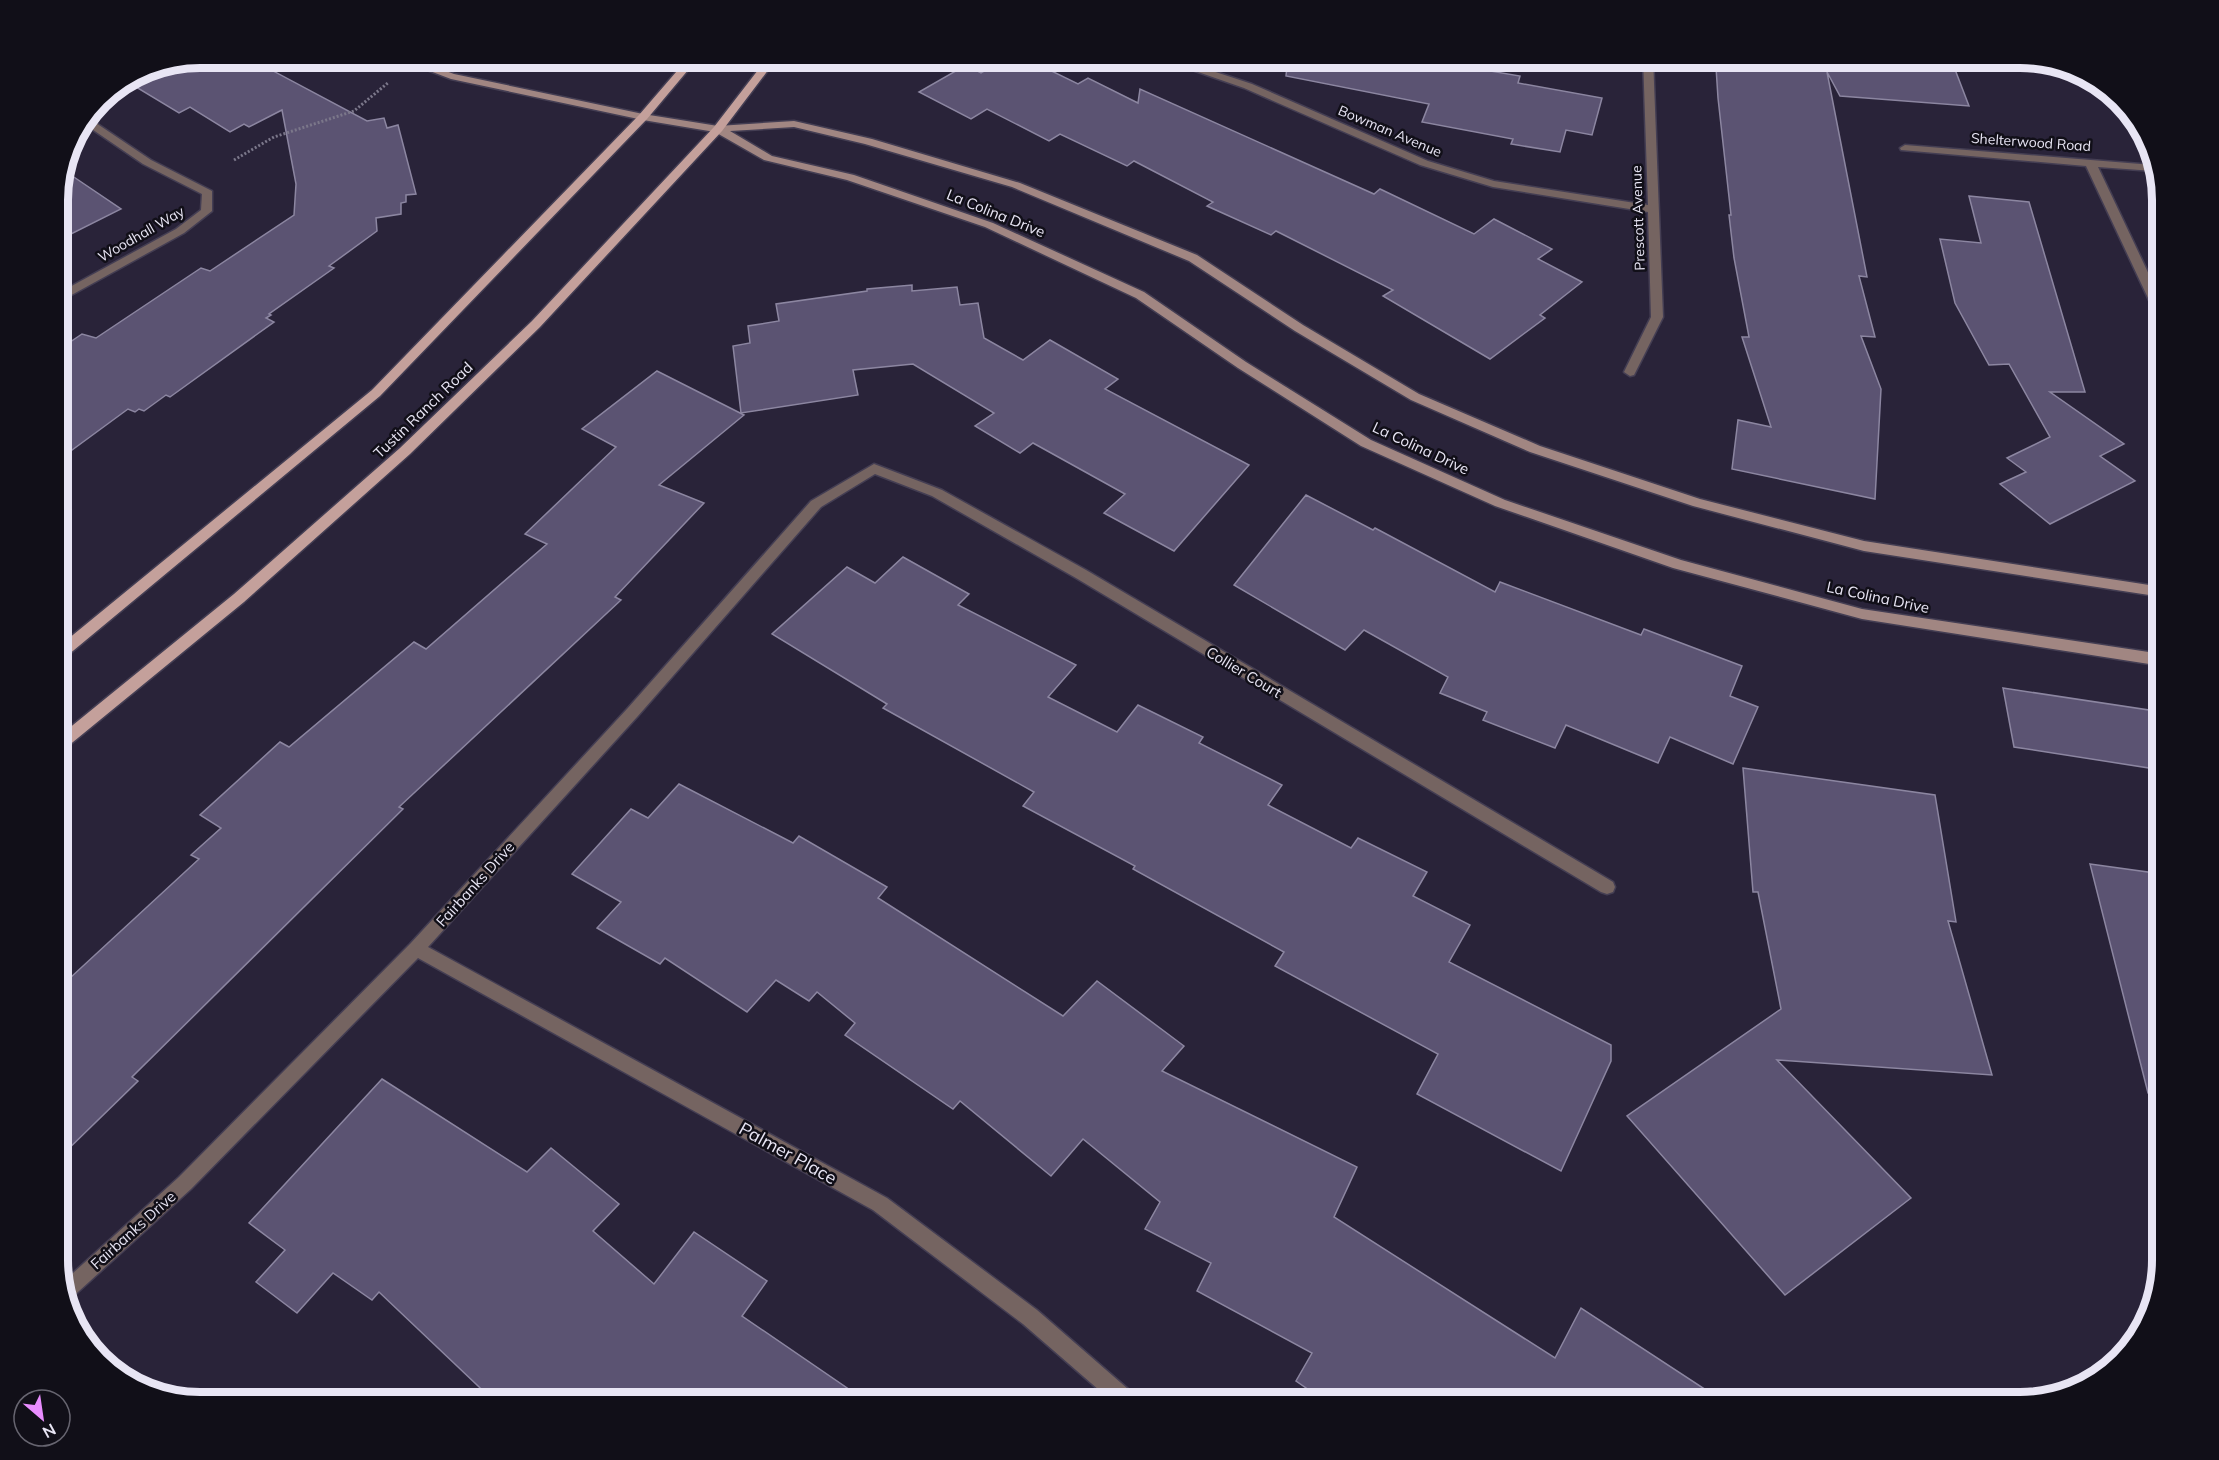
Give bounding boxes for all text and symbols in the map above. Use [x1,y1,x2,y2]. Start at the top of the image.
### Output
street label: Bowman Avenue [1335,101,1445,161]
street label: Shelterwood Road [1970,129,2092,155]
street label: Prescott Avenue [1627,165,1649,271]
street label: La Colina Drive [944,185,1048,241]
street label: Woodhall Way [95,202,188,266]
street label: Tustin Ranch Road [369,358,477,462]
street label: La Colina Drive [1370,417,1472,479]
street label: La Colina Drive [1825,577,1931,617]
street label: Collier Court [1203,642,1285,702]
street label: Fairbanks Drive [432,837,518,931]
street label: Palmer Place [735,1117,841,1189]
street label: Fairbanks Drive [86,1187,180,1273]
north arrow [12,1388,72,1448]
text: N [39,1419,59,1443]

